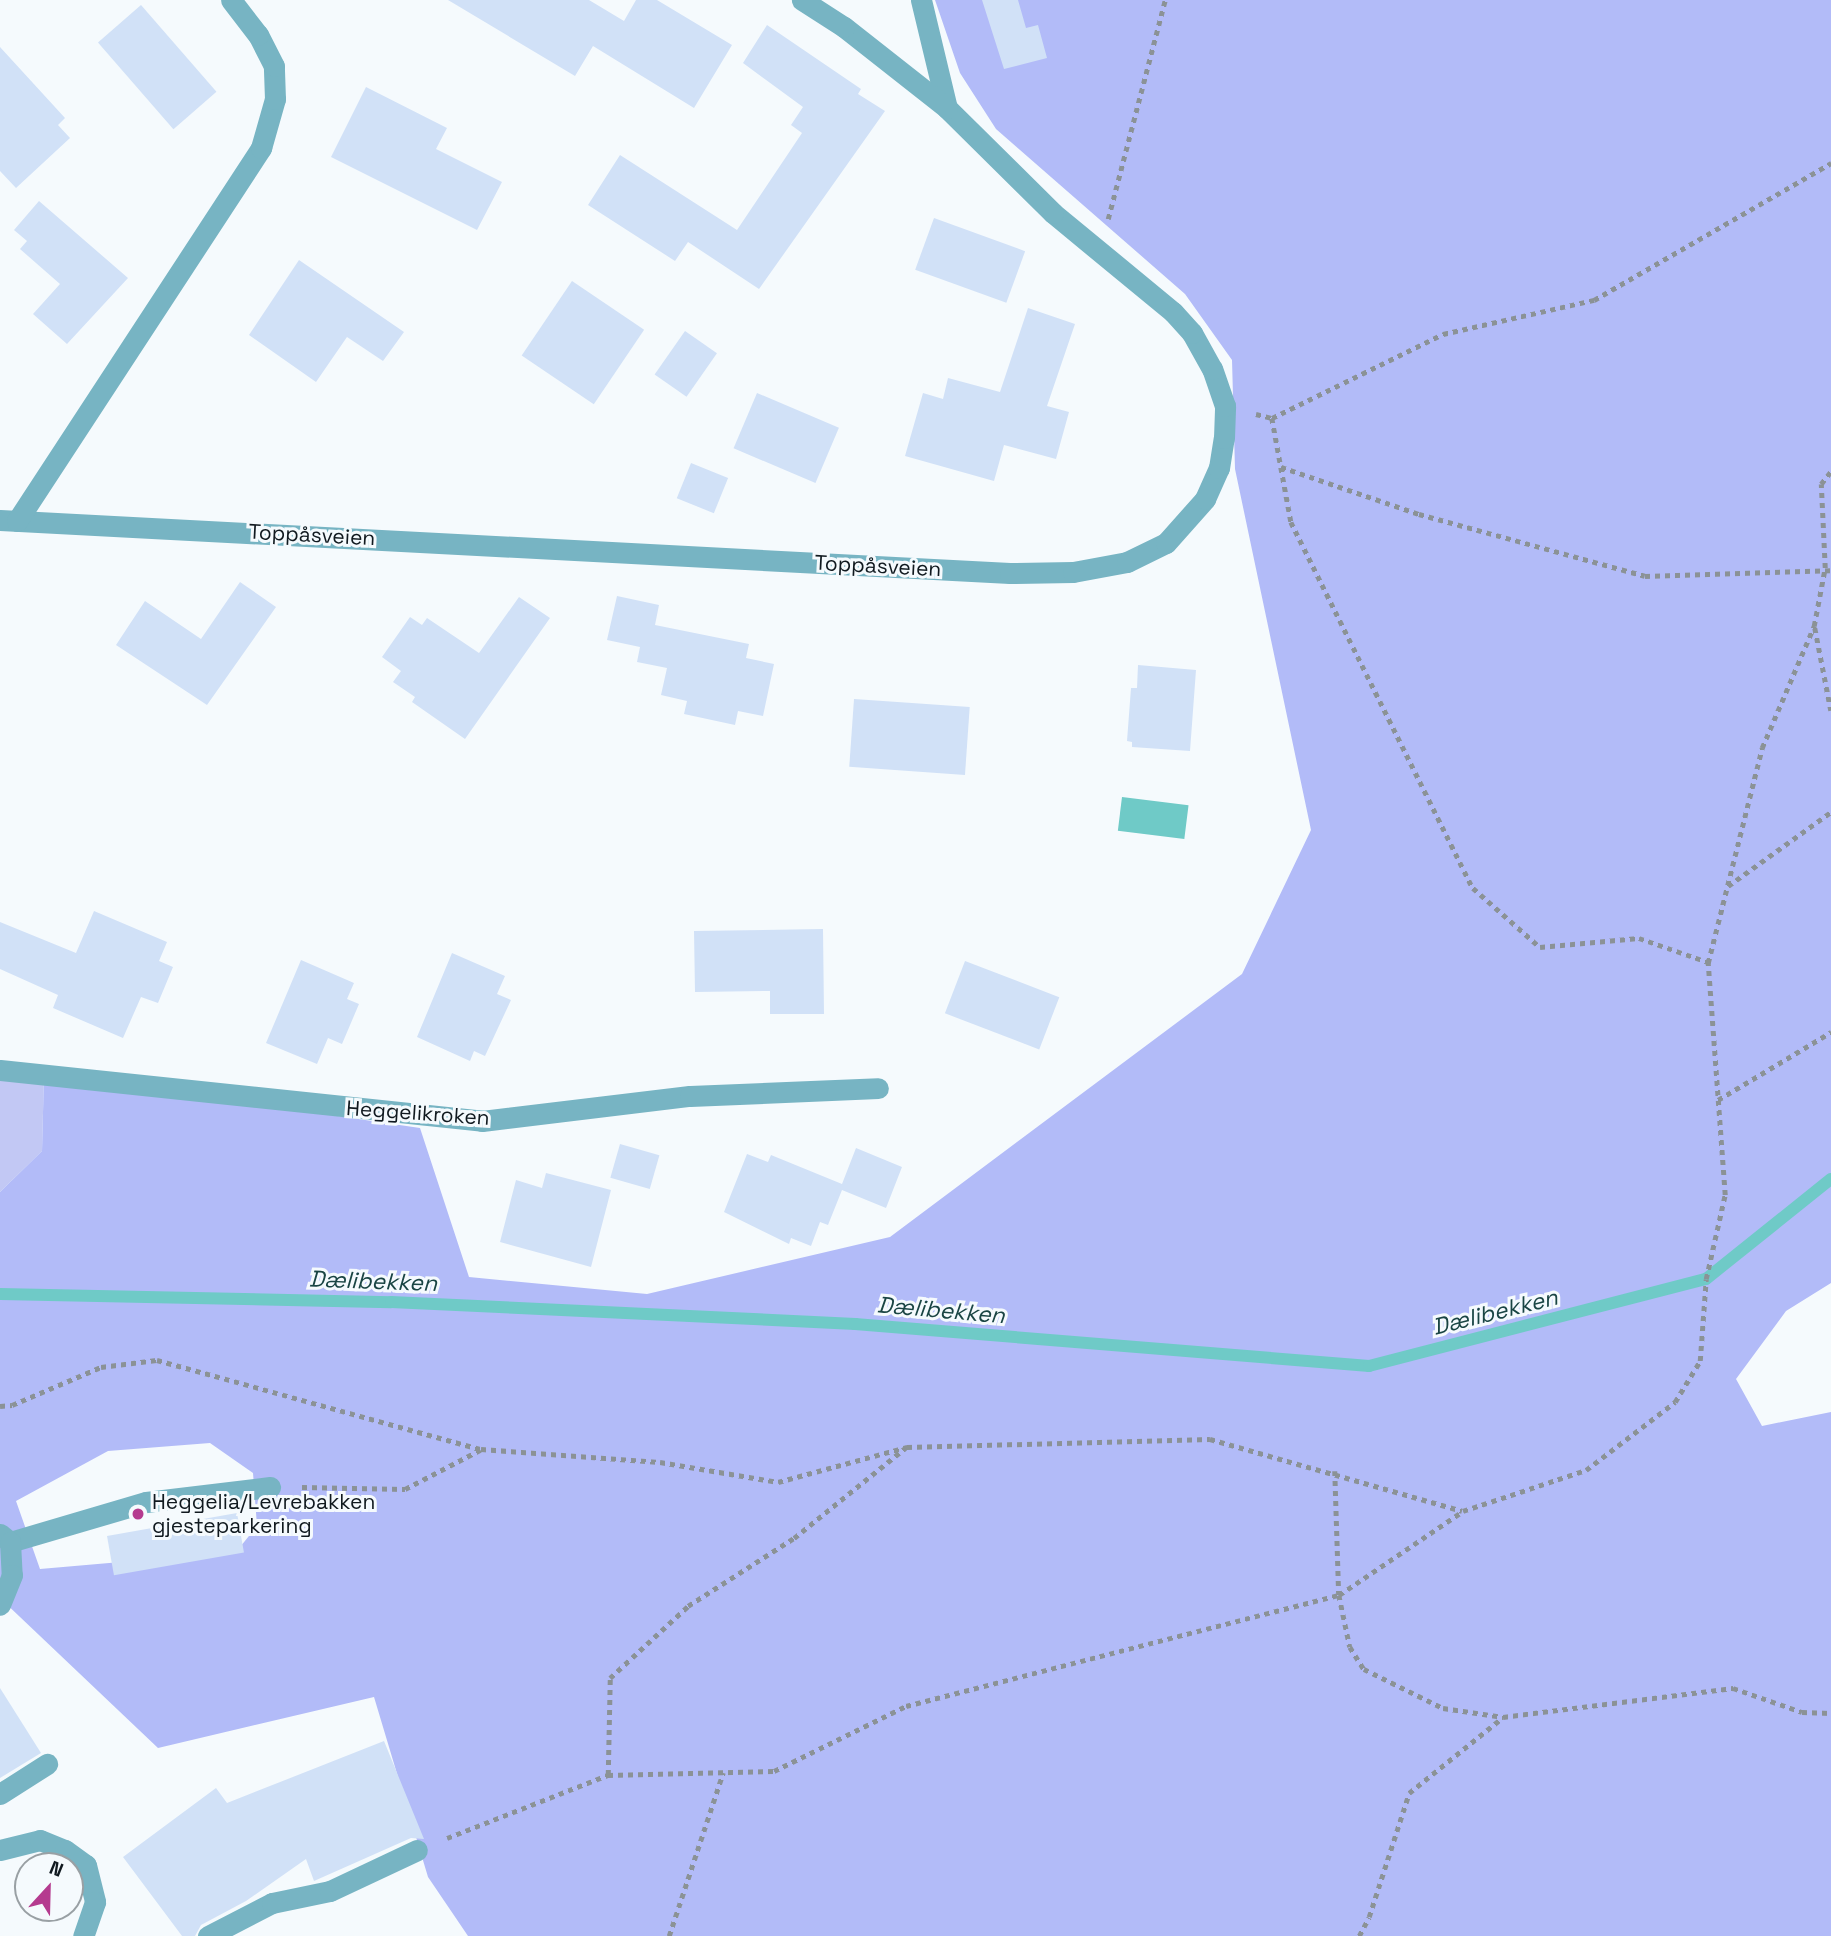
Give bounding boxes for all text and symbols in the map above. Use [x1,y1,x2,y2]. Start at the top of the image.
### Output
street label: Toppåsveien [248,519,376,551]
street label: Toppåsveien [814,550,942,582]
street label: Heggelikroken [345,1095,491,1131]
water label: Dælibekken [309,1265,437,1297]
water label: Dælibekken [1430,1283,1560,1341]
water label: Dælibekken [876,1291,1006,1329]
place label: Heggelia/Levrebakken gjesteparkering [152,1489,375,1539]
marker: Heggelia/Levrebakken gjesteparkering [130,1506,146,1522]
north arrow [14,1852,84,1922]
text: N [46,1855,67,1883]

